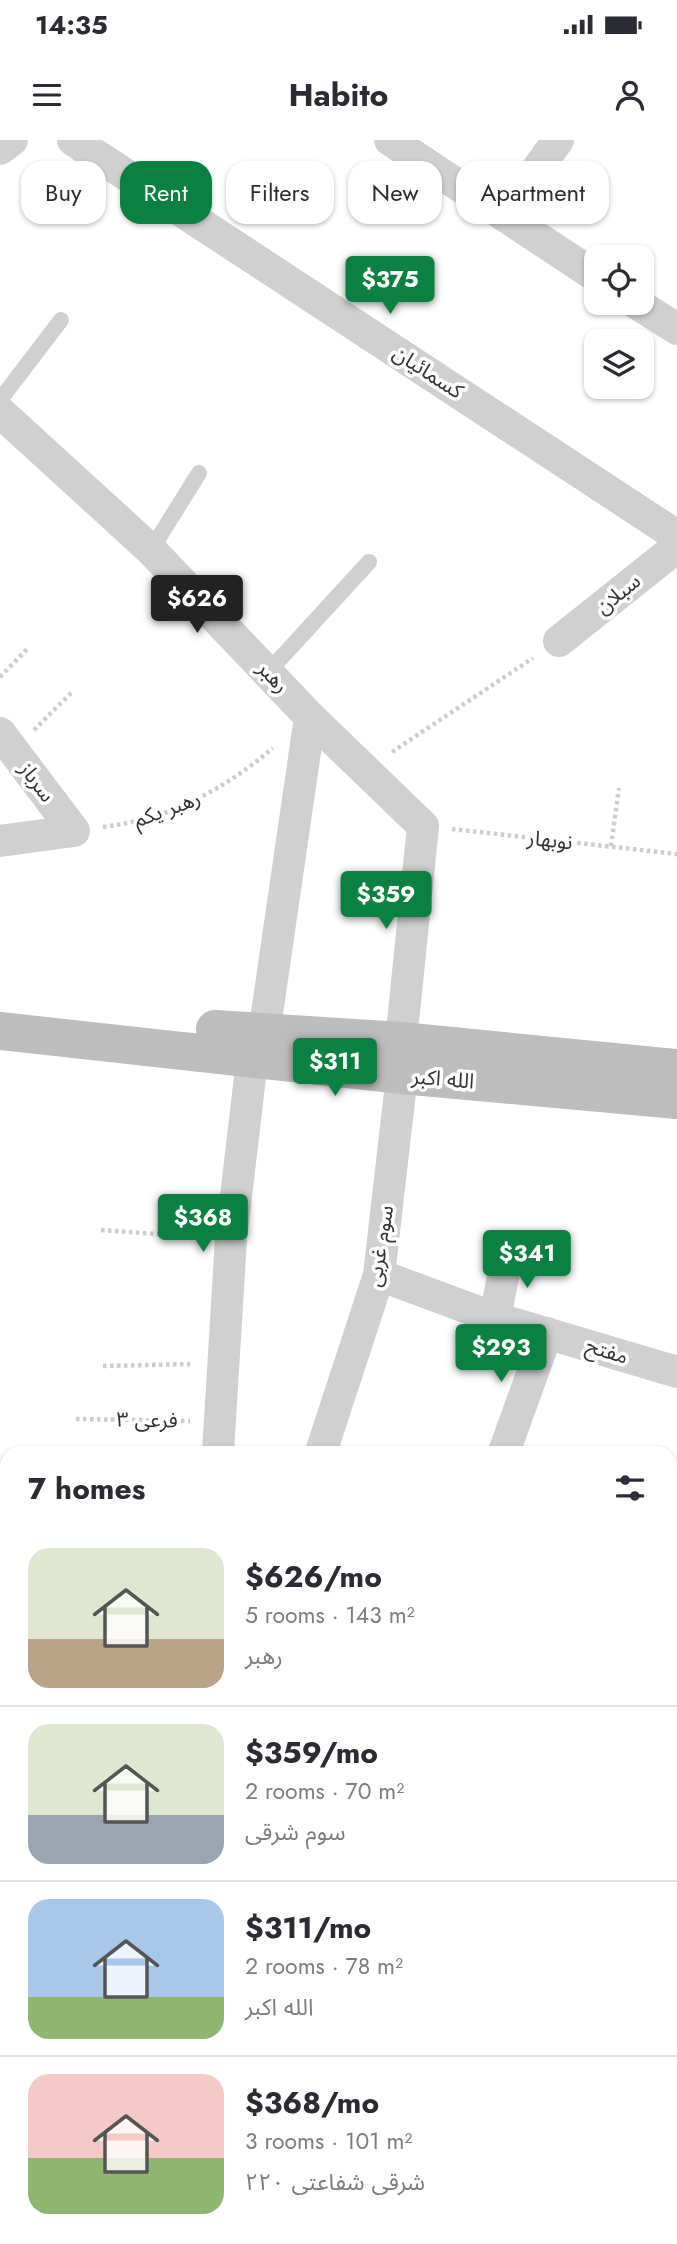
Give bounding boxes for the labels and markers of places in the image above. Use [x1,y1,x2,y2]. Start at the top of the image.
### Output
pin: $375 [349,256,431,316]
pin: $626 [156,575,238,635]
pin: $359 [345,872,427,931]
pin: $311 [294,1038,376,1098]
pin: $368 [162,1194,244,1254]
pin: $341 [486,1230,568,1290]
pin: $293 [460,1324,542,1384]

